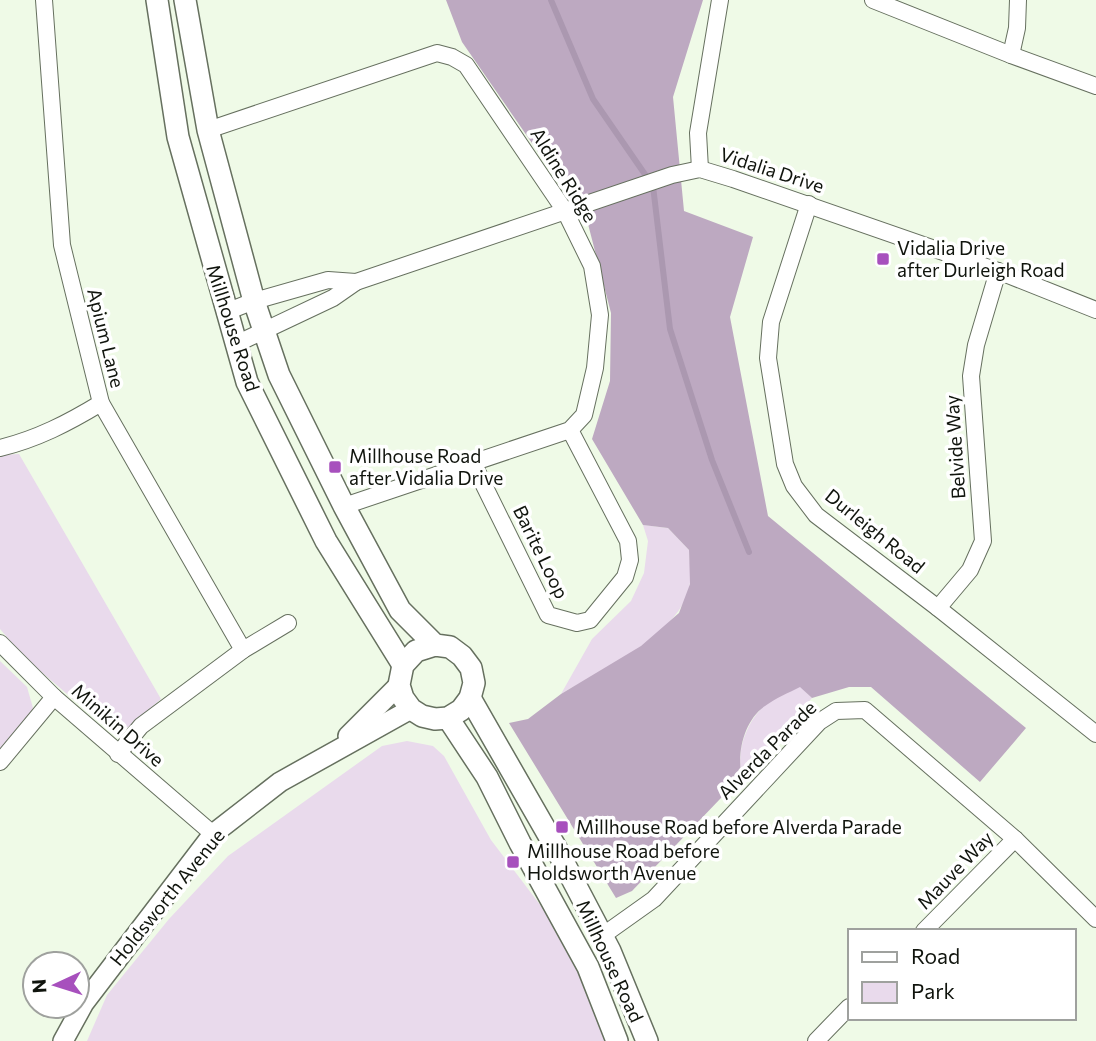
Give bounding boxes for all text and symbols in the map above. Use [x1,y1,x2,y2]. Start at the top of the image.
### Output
street label: Aldine Ridge [526,123,603,226]
street label: Vidalia Drive [717,142,827,197]
place label: Vidalia Drive after Durleigh Road [897,236,1064,281]
marker: Vidalia Drive after Durleigh Road [875,251,891,267]
street label: Millhouse Road [202,261,265,394]
street label: Apium Lane [83,286,130,390]
street label: Belvide Way [939,394,970,500]
place label: Millhouse Road after Vidalia Drive [349,444,503,489]
marker: Millhouse Road after Vidalia Drive [327,459,343,475]
street label: Durleigh Road [821,484,930,578]
street label: Barite Loop [509,501,574,602]
street label: Minikin Drive [68,678,169,771]
street label: Alverda Parade [713,696,821,804]
place label: Millhouse Road before Alverda Parade [576,815,902,838]
marker: Millhouse Road before Alverda Parade [554,819,570,835]
street label: Holdsworth Avenue [104,824,229,970]
street label: Mauve Way [912,826,998,913]
place label: Millhouse Road before Holdsworth Avenue [527,839,720,884]
marker: Millhouse Road before Holdsworth Avenue [505,854,521,870]
street label: Millhouse Road [572,896,649,1026]
legend [848,929,1075,1020]
text: Road [911,943,960,968]
north arrow [21,950,91,1020]
text: N [27,978,51,994]
text: Park [911,978,955,1003]

